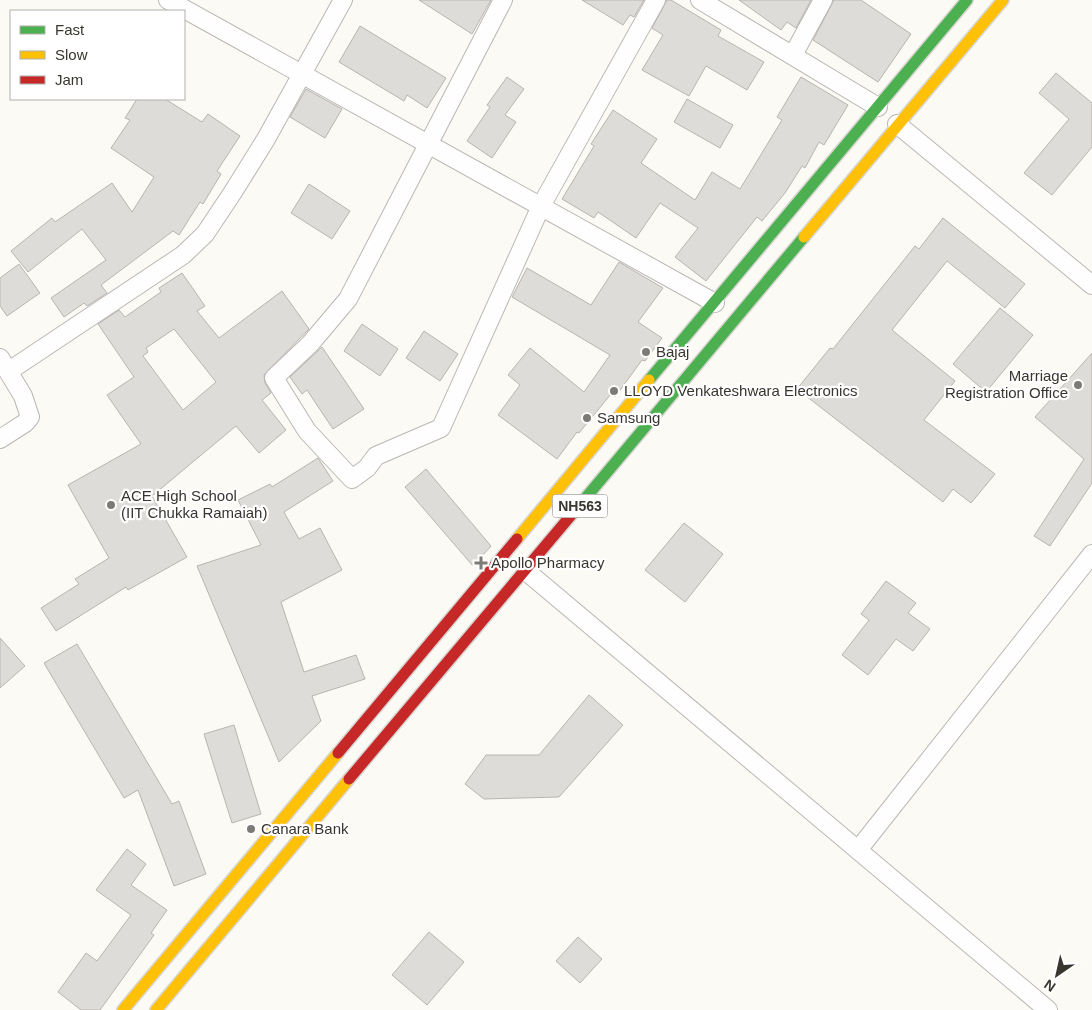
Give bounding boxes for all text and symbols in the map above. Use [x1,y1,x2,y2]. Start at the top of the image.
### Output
legend [10,10,185,100]
text: Fast [55,21,85,38]
text: Slow [55,46,88,63]
text: Jam [55,71,83,88]
place label: Bajaj [656,343,689,360]
marker: Bajaj [640,346,652,358]
place label: Marriage Registration Office [945,367,1068,401]
marker: Marriage Registration Office [1072,379,1084,391]
place label: LLOYD Venkateshwara Electronics [624,382,857,399]
marker: LLOYD Venkateshwara Electronics [608,385,620,397]
place label: Samsung [597,409,660,426]
marker: Samsung [581,412,593,424]
place label: ACE High School (IIT Chukka Ramaiah) [121,487,267,521]
road number: NH563 [552,494,608,518]
marker: ACE High School (IIT Chukka Ramaiah) [105,499,117,511]
place label: Apollo Pharmacy [491,554,605,571]
marker: Apollo Pharmacy [475,557,487,569]
place label: Canara Bank [261,820,349,837]
marker: Canara Bank [245,823,257,835]
north arrow [1032,950,1082,1000]
text: N [1041,976,1058,995]

